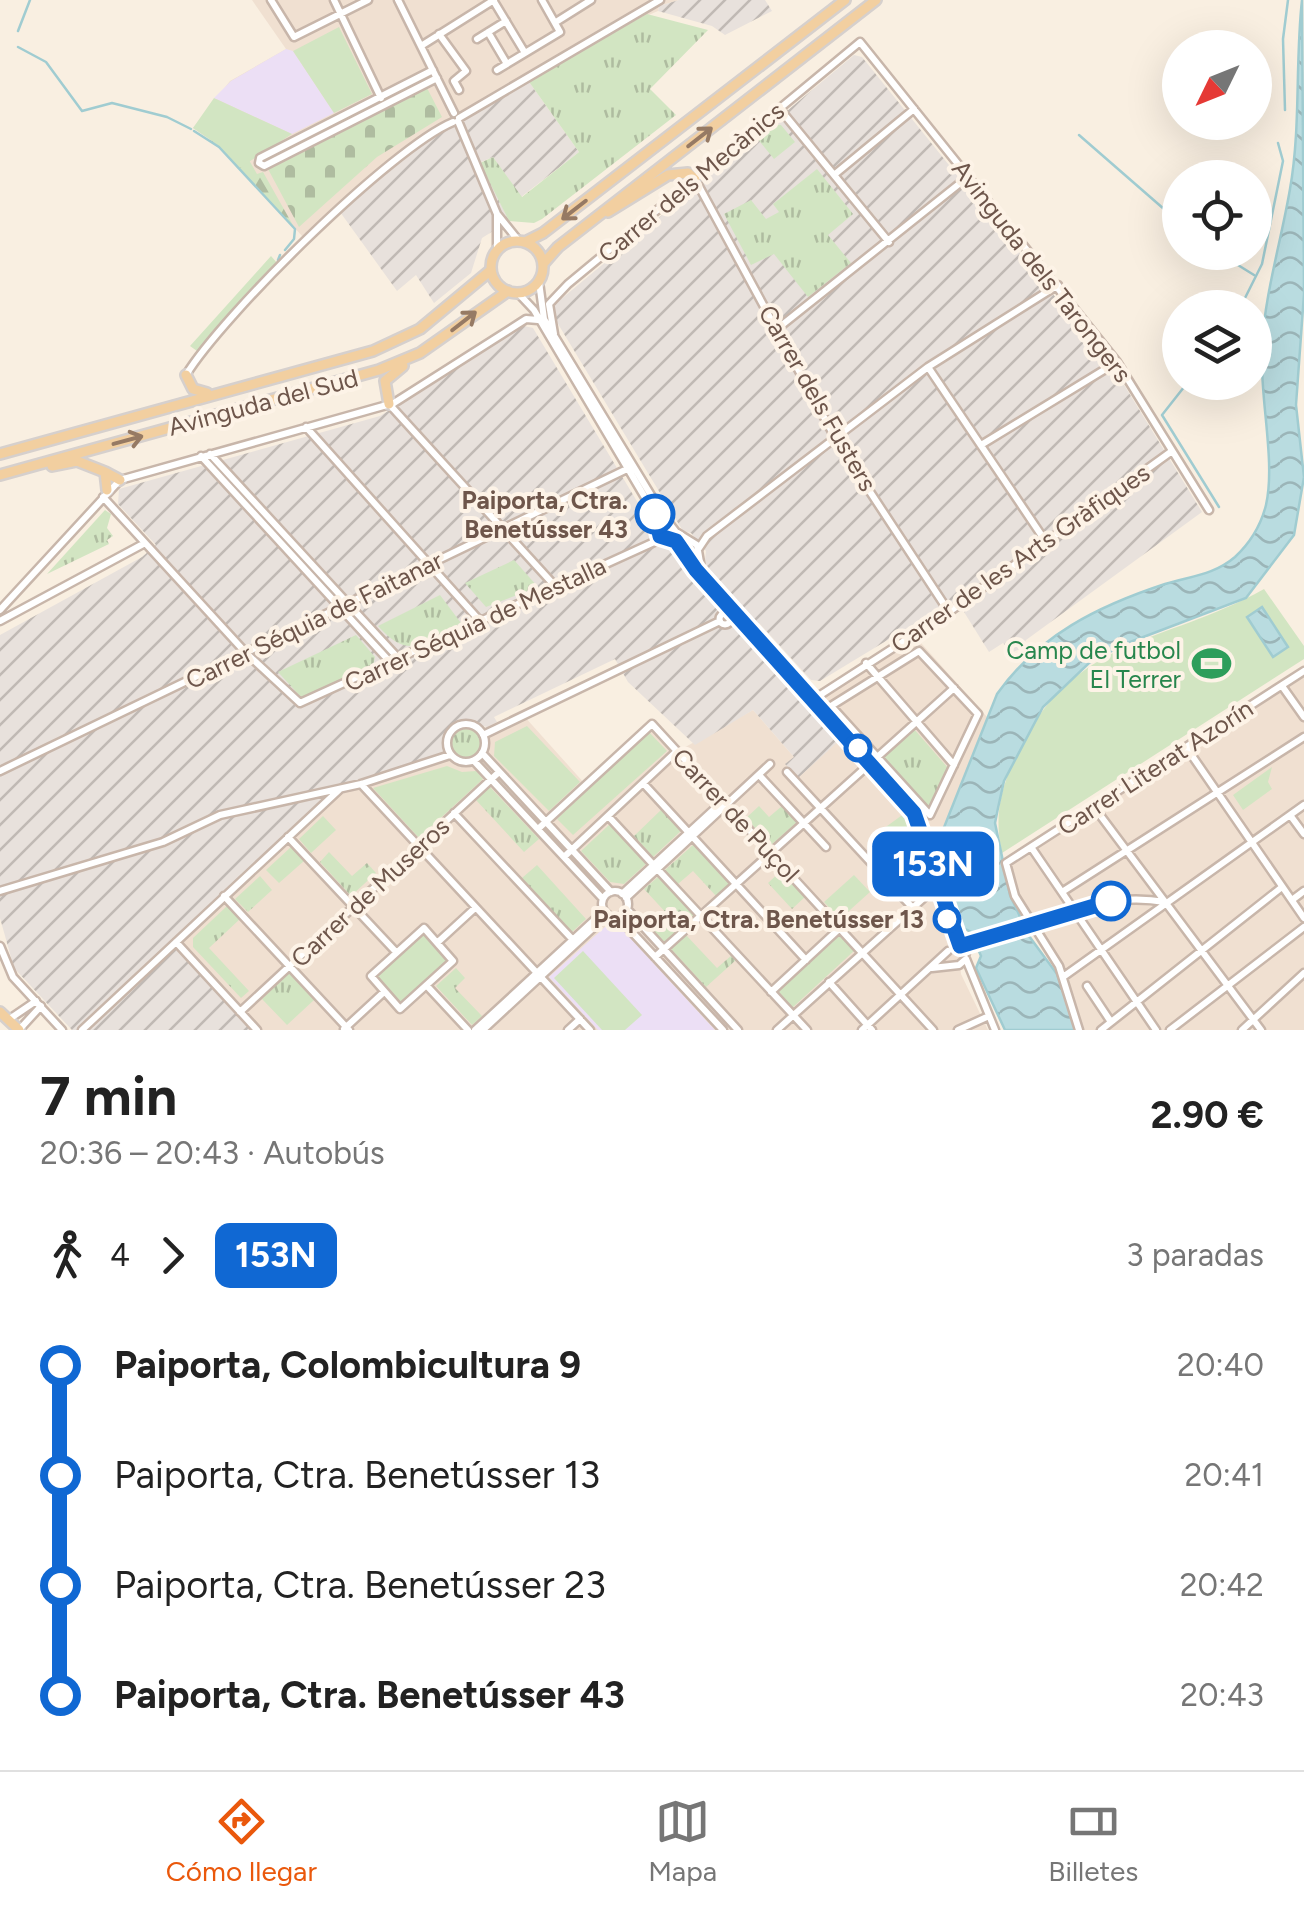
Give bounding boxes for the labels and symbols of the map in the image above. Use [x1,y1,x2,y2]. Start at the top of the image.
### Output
north arrow [1162,30,1272,140]
street label: Carrer dels Mecànics [592,95,790,269]
one-way arrow [686,127,713,148]
street label: Avinguda dels Tarongers [946,154,1138,388]
one-way arrow [561,199,588,220]
street label: Carrer dels Fusters [753,300,883,496]
one-way arrow [451,310,477,332]
street label: Avinguda del Sud [165,362,361,442]
one-way arrow [112,429,143,448]
street label: Carrer de les Arts Gràfiques [885,457,1155,659]
place label: Paiporta, Ctra. Benetússer 43 [462,485,628,544]
marker: Paiporta, Ctra. Benetússer 43 [636,495,674,533]
street label: Carrer Séquia de Faitanar [181,545,448,695]
street label: Carrer Séquia de Mestalla [340,550,610,698]
place label: Camp de futbol El Terrer [1006,635,1182,694]
sports icon: Camp de futbol El Terrer [1190,643,1232,685]
street label: Carrer Literat Azorín [1052,693,1258,841]
unlabelled marker [845,735,871,761]
street label: Carrer de Puçol [666,742,806,888]
street label: Carrer de Museros [285,811,455,973]
line badge: 153N [863,832,1003,896]
unlabelled marker [1092,882,1130,920]
place label: Paiporta, Ctra. Benetússer 13 [593,904,924,934]
marker: Paiporta, Ctra. Benetússer 13 [934,906,960,932]

